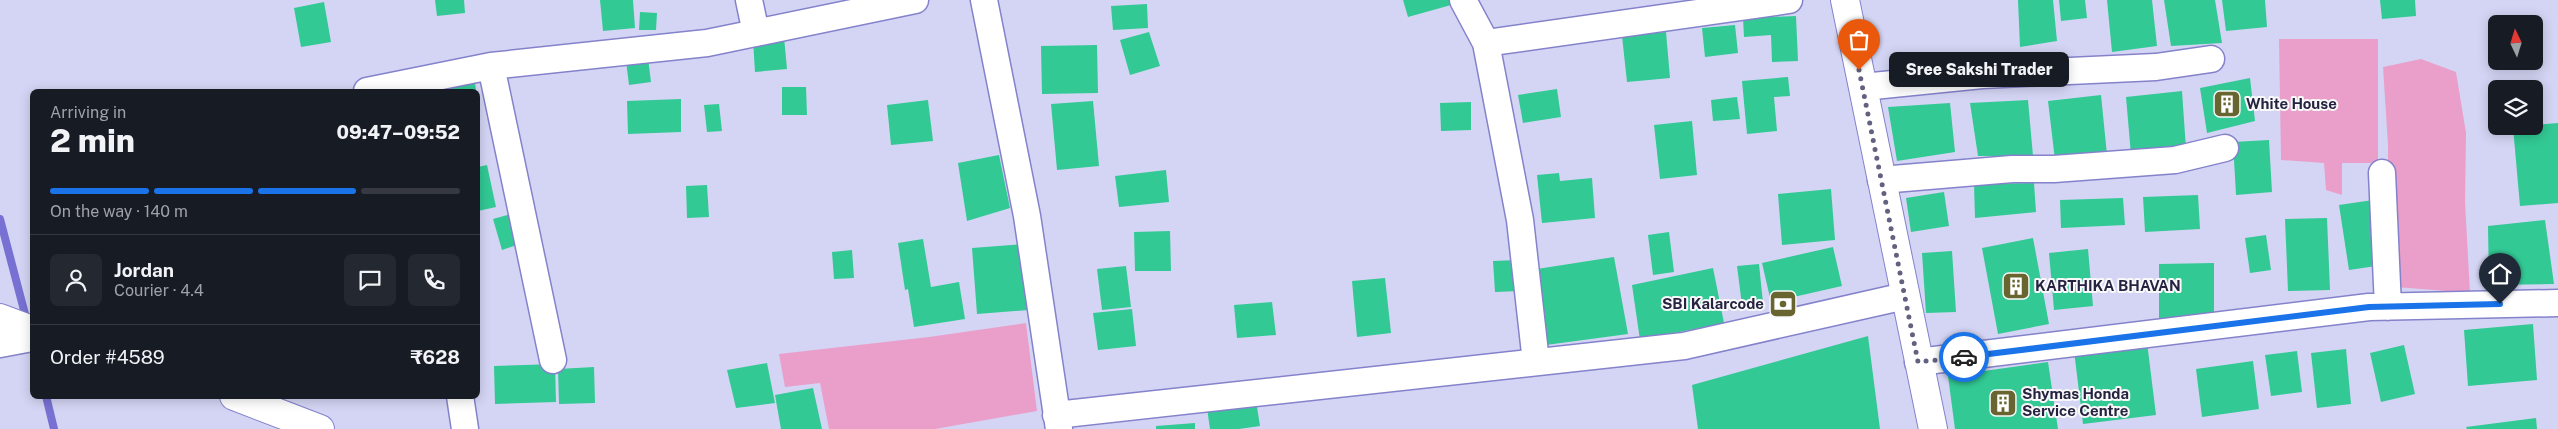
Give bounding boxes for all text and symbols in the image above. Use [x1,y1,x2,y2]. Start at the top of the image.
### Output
north arrow [2488,15,2542,70]
map controls [2488,15,2543,135]
pin [1838,19,1880,70]
icon: bag [1845,26,1873,54]
callout: Sree Sakshi Trader [1889,52,2069,88]
text: Sree Sakshi Trader [1906,60,2052,79]
button: layers [2488,80,2543,135]
building icon: White House [2212,89,2242,119]
place label: White House [2246,95,2337,112]
text: Arriving in [50,103,126,122]
text: 09:47–09:52 [336,121,460,143]
text: 2 min [50,122,135,159]
text: On the way · 140 m [50,202,188,221]
pin [2479,253,2521,304]
button: person [50,254,102,306]
button: chat [344,254,396,306]
button: phone [408,254,460,306]
text: Jordan [114,259,174,281]
icon: home [2486,260,2514,288]
building icon: KARTHIKA BHAVAN [2001,271,2031,301]
place label: KARTHIKA BHAVAN [2035,277,2181,294]
text: Courier · 4.4 [114,281,204,300]
bank icon: SBI Kalarcode [1768,289,1798,319]
place label: SBI Kalarcode [1662,295,1764,312]
courier [1939,332,1989,382]
icon: car [1950,343,1978,371]
text: Order #4589 [50,346,165,368]
text: ₹628 [410,346,460,368]
place label: Shymas Honda Service Centre [2022,385,2129,419]
building icon: Shymas Honda Service Centre [1988,388,2018,418]

